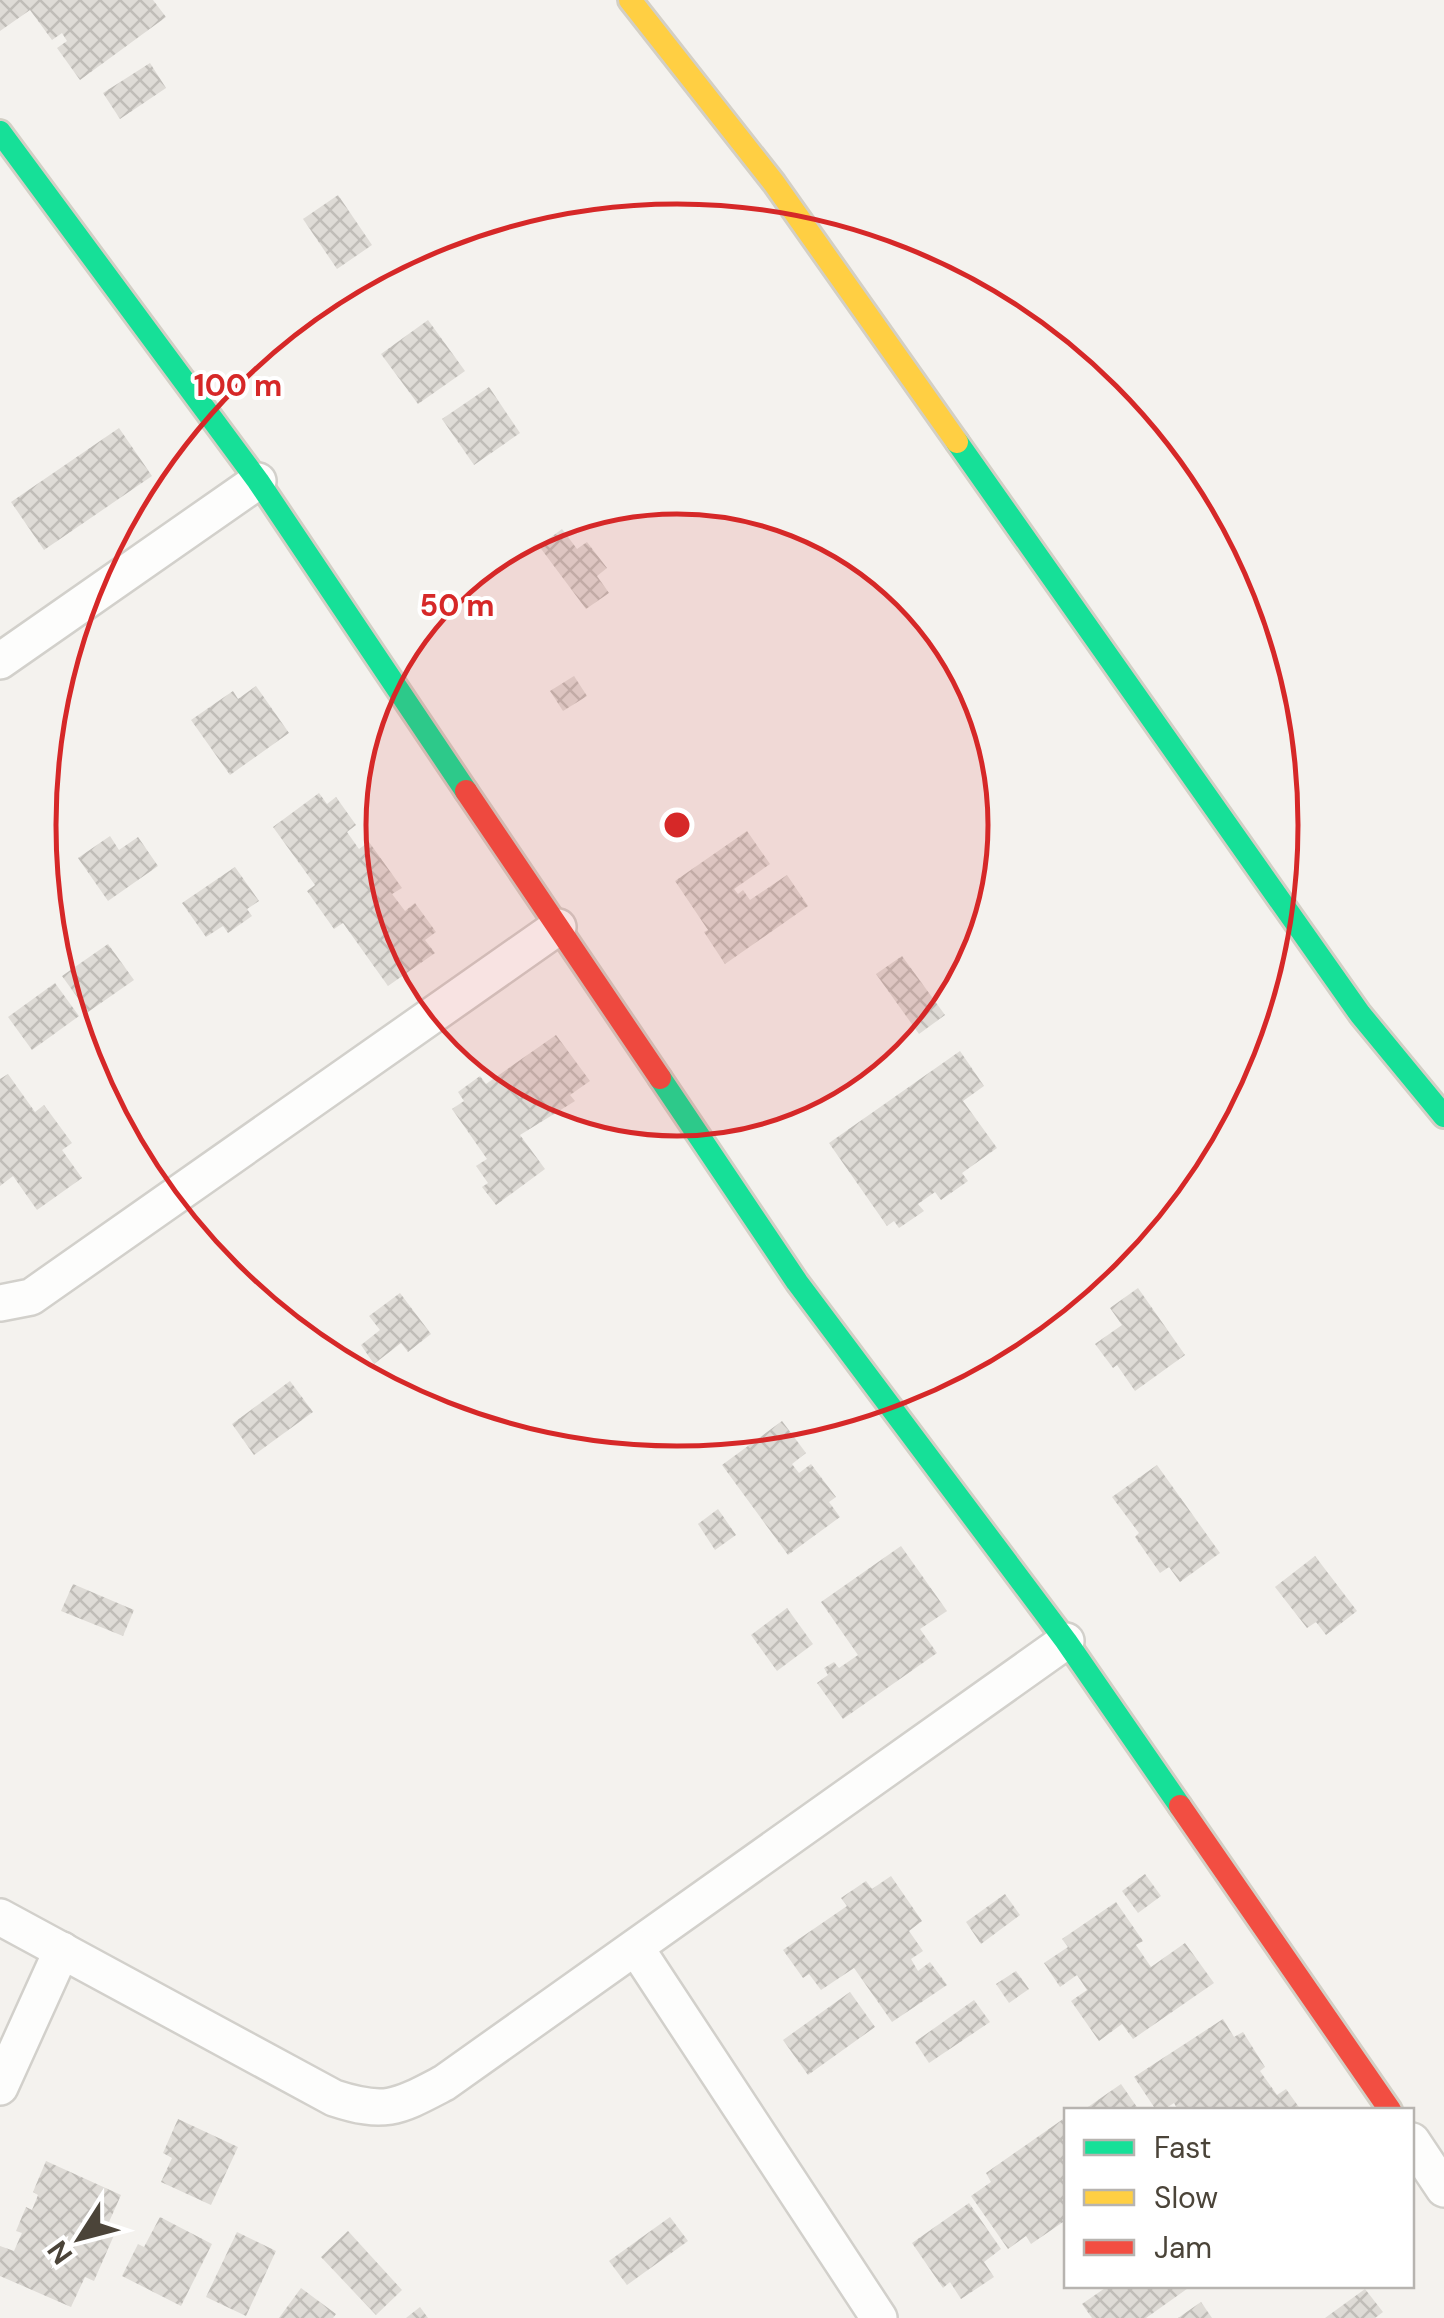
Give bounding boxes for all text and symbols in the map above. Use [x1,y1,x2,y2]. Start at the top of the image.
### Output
text: 100 m [194,366,282,405]
text: 50 m [419,586,495,625]
centre of rings [659,807,695,843]
legend [1064,2108,1414,2288]
text: Fast [1154,2128,1212,2167]
text: Slow [1154,2178,1218,2217]
north arrow [30,2188,130,2288]
text: Jam [1154,2228,1212,2267]
text: N [39,2233,81,2272]

